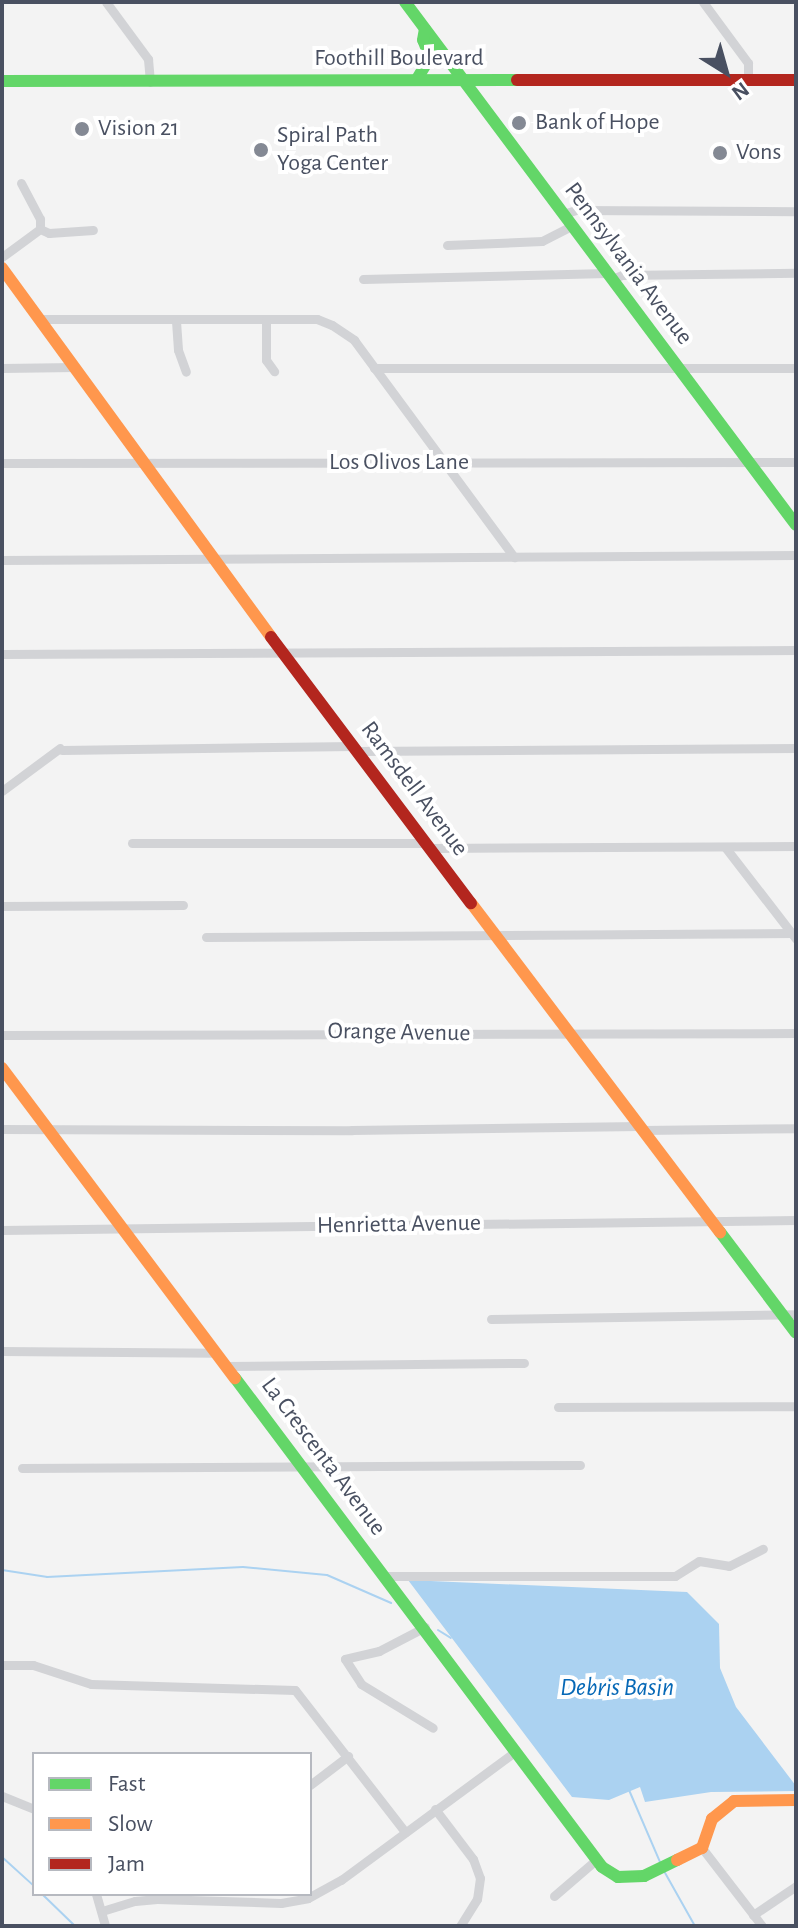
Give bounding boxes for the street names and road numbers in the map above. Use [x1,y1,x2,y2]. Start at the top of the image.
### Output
street label: Foothill Boulevard [314,45,484,73]
street label: Pennsylvania Avenue [558,177,698,351]
street label: Los Olivos Lane [329,449,469,477]
street label: Ramsdell Avenue [354,716,474,862]
street label: Orange Avenue [327,1017,471,1049]
street label: Henrietta Avenue [317,1209,481,1241]
street label: La Crescenta Avenue [254,1372,392,1542]

